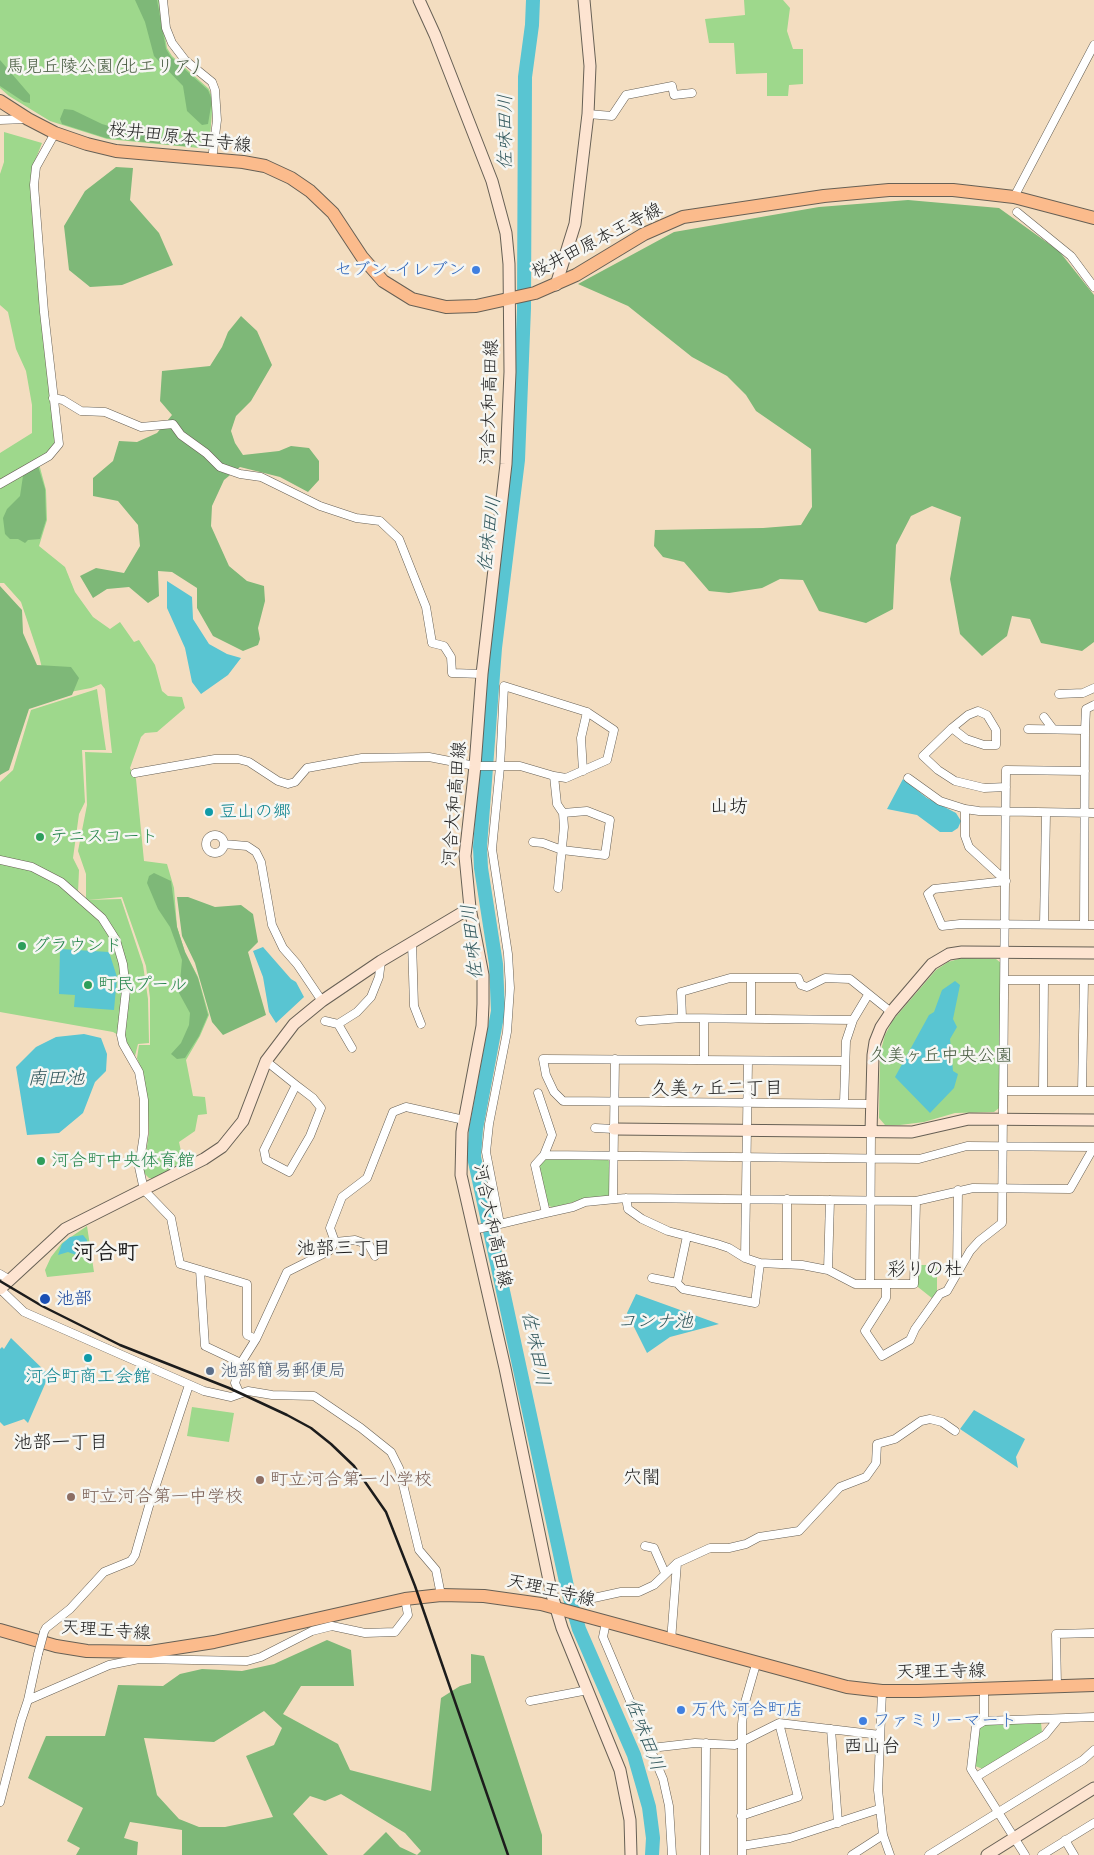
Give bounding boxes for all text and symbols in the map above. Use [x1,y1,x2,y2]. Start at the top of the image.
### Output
park label: 馬見丘陵公園(北エリア) [6,56,198,78]
water label: 佐味田川 [495,94,517,170]
street label: 桜井田原本王寺線 [107,119,253,157]
street label: 桜井田原本王寺線 [528,199,666,283]
place label: セブン-イレブン [334,259,466,281]
marker: セブン-イレブン [470,264,482,276]
street label: 河合大和高田線 [477,339,503,465]
water label: 佐味田川 [474,495,506,573]
street label: 河合大和高田線 [439,740,471,868]
district label: 山坊 [710,796,748,818]
place label: 豆山の郷 [219,801,291,823]
marker: 豆山の郷 [203,806,215,818]
place label: テニスコート [50,826,158,848]
marker: テニスコート [34,831,46,843]
water label: 佐味田川 [458,903,488,981]
place label: グラウンド [32,935,122,957]
marker: グラウンド [16,940,28,952]
place label: 町民プール [98,974,187,996]
marker: 町民プール [82,979,94,991]
park label: 久美ヶ丘中央公園 [869,1045,1013,1067]
water label: 南田池 [28,1068,84,1090]
district label: 久美ヶ丘二丁目 [651,1078,783,1100]
place label: 河合町中央体育館 [51,1150,195,1172]
marker: 河合町中央体育館 [35,1155,47,1167]
street label: 河合大和高田線 [468,1162,516,1290]
district label: 池部三丁目 [297,1238,391,1260]
district label: 河合町 [73,1240,139,1266]
district label: 彩りの杜 [887,1259,963,1281]
place label: 池部 [56,1288,92,1310]
marker: 池部 [38,1292,52,1306]
water label: 佐味田川 [516,1309,554,1389]
water label: コンナ池 [617,1311,693,1333]
marker: 河合町商工会館 [82,1352,94,1364]
place label: 池部簡易郵便局 [220,1360,346,1382]
marker: 池部簡易郵便局 [204,1365,216,1377]
place label: 河合町商工会館 [25,1366,151,1388]
district label: 池部一丁目 [14,1432,108,1454]
district label: 穴闇 [623,1467,661,1489]
place label: 町立河合第一小学校 [270,1469,432,1491]
marker: 町立河合第一小学校 [254,1474,266,1486]
place label: 町立河合第一中学校 [81,1486,243,1508]
marker: 町立河合第一中学校 [65,1491,77,1503]
street label: 天理王寺線 [505,1570,597,1612]
street label: 天理王寺線 [60,1617,152,1645]
street label: 天理王寺線 [896,1660,986,1684]
water label: 佐味田川 [620,1695,668,1775]
place label: 万代 河合町店 [691,1699,803,1721]
marker: 万代 河合町店 [675,1704,687,1716]
place label: ファミリーマート [873,1710,1017,1732]
marker: ファミリーマート [857,1715,869,1727]
district label: 西山台 [844,1736,900,1758]

